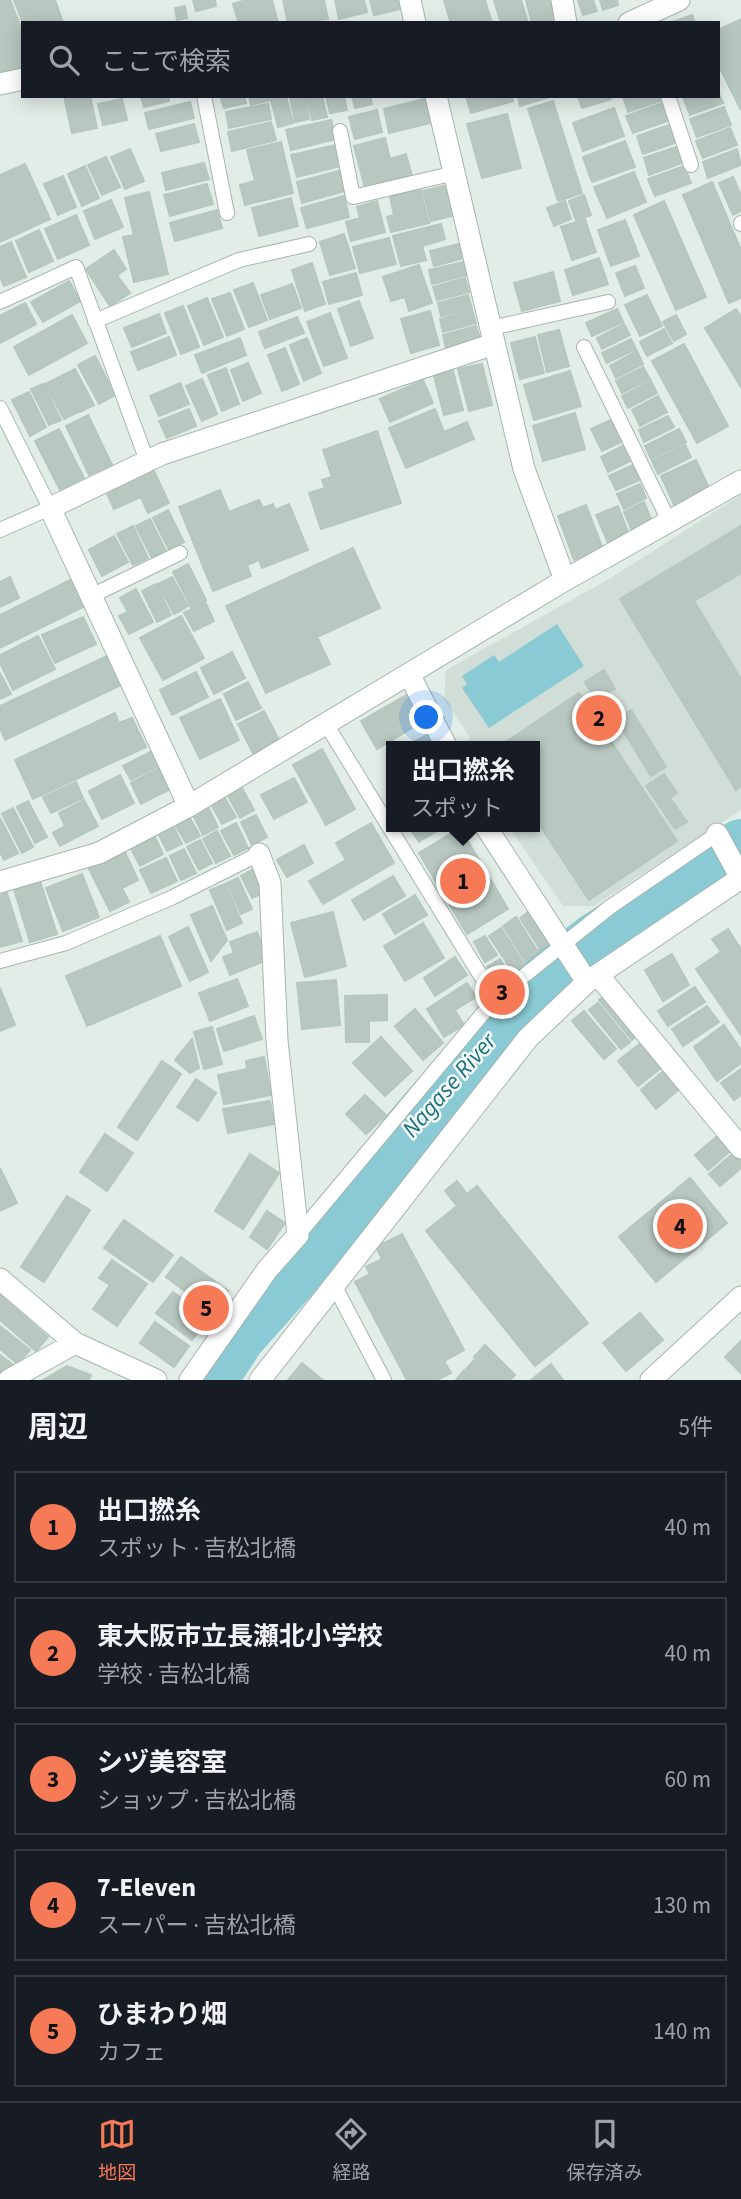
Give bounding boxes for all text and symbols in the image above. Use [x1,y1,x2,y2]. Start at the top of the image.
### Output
search box [21,21,720,98]
icon: search [45,41,83,79]
text: ここで検索 [101,43,231,80]
pin: 2 [576,692,622,744]
your location [409,700,443,734]
popup [386,741,540,832]
text: 出口撚糸 [411,752,515,789]
text: スポット [411,792,503,825]
pin: 1 [440,855,486,907]
pin: 3 [479,966,525,1018]
water label: Nagase River [394,1024,506,1145]
pin: 4 [657,1200,703,1252]
pin: 5 [183,1282,229,1334]
text: 周辺 [28,1406,88,1449]
text: 5件 [679,1411,713,1444]
text: 出口撚糸 [97,1492,201,1529]
text: 1 [47,1511,59,1544]
text: 40 m [664,1511,711,1544]
text: スポット · 吉松北橋 [97,1532,296,1565]
text: 東大阪市立長瀬北小学校 [97,1618,383,1655]
text: 2 [47,1637,59,1670]
text: 40 m [664,1637,711,1670]
text: 学校 · 吉松北橋 [97,1658,250,1691]
text: シヅ美容室 [97,1744,227,1781]
text: 3 [47,1763,59,1796]
text: 60 m [664,1763,711,1796]
text: ショップ · 吉松北橋 [97,1784,296,1817]
text: 7-Eleven [97,1869,196,1906]
text: 4 [47,1889,59,1922]
text: 130 m [653,1889,711,1922]
text: スーパー · 吉松北橋 [97,1909,296,1942]
text: ひまわり畑 [97,1996,227,2033]
text: 5 [47,2015,59,2048]
text: 140 m [653,2015,711,2048]
text: カフェ [97,2036,166,2069]
tab: 地図 [98,2115,136,2187]
tab: 経路 [332,2115,371,2187]
tab: 保存済み [567,2115,643,2187]

